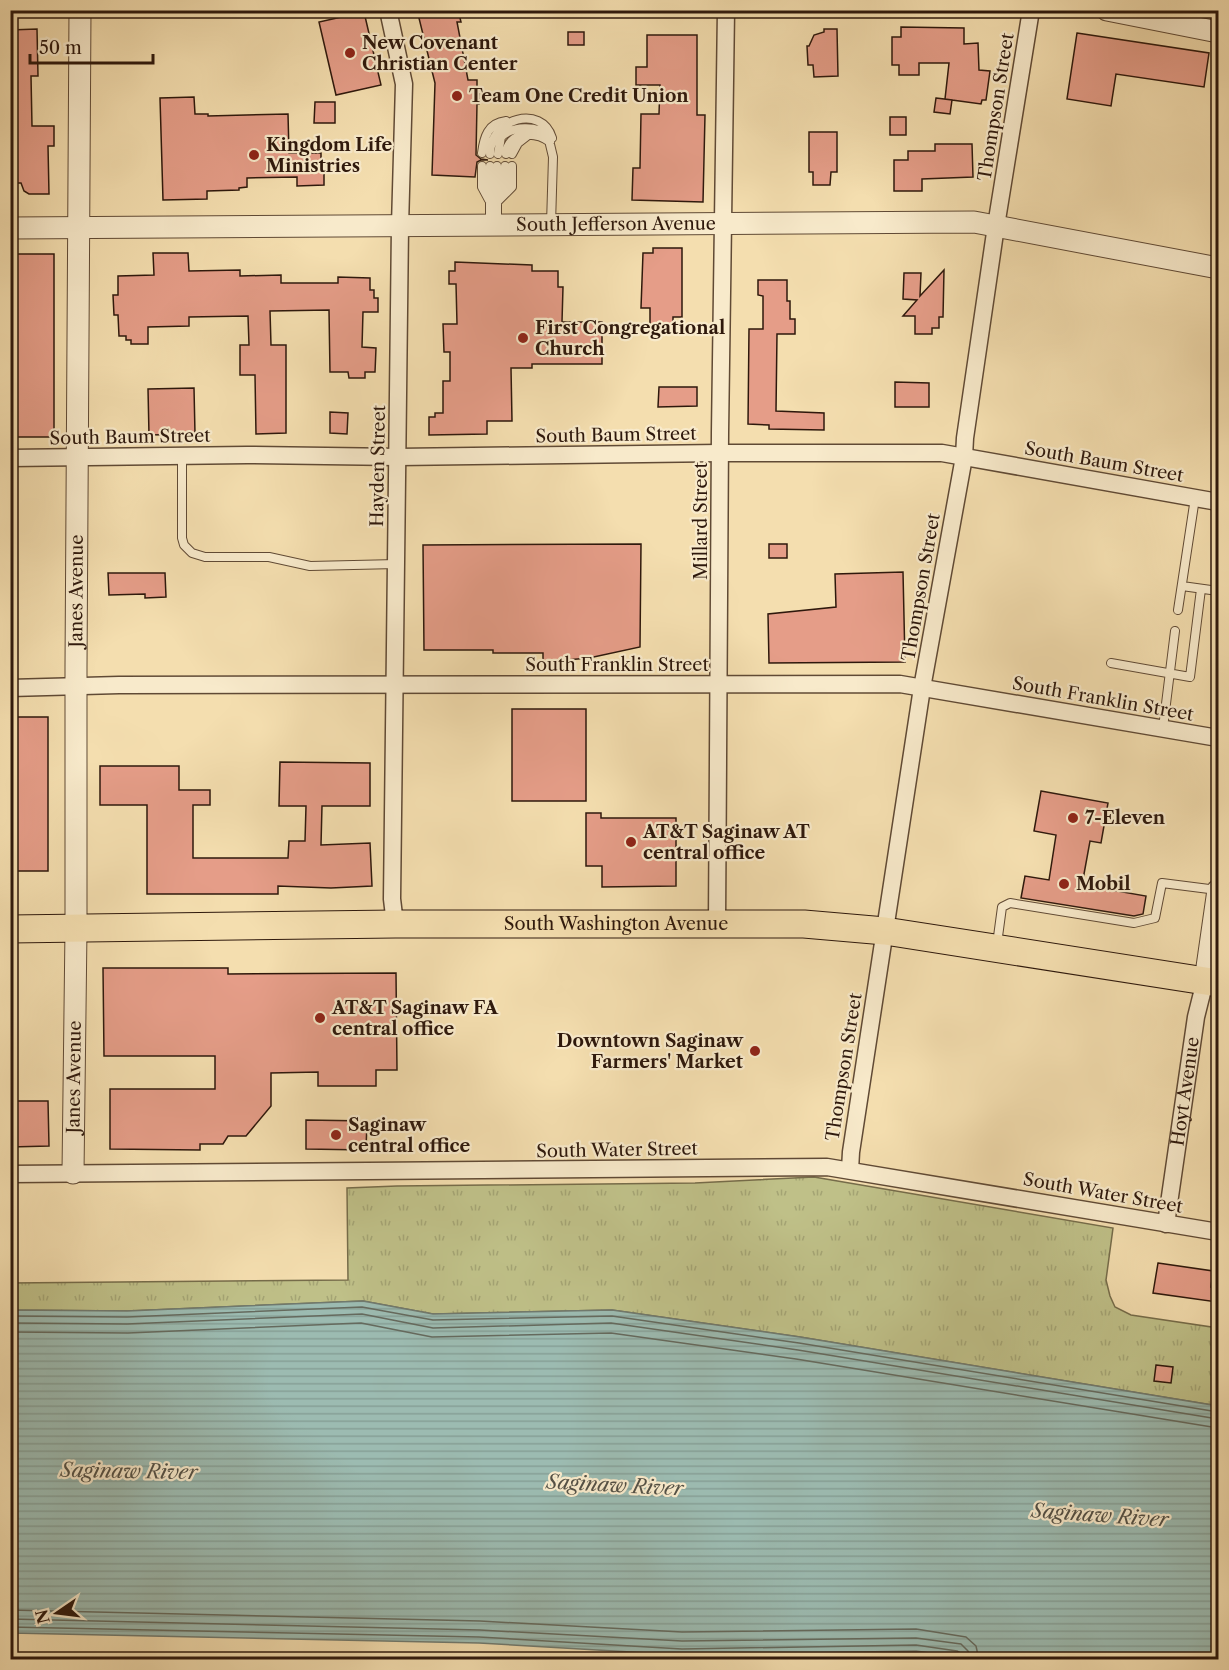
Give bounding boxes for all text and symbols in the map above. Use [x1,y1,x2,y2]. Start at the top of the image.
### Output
scale bar [30,27,153,65]
street label: Thompson Street [973,31,1019,183]
place label: New Covenant Christian Center [362,32,518,75]
text: 50 m [39,37,82,59]
marker: New Covenant Christian Center [343,46,357,60]
place label: Team One Credit Union [469,85,689,107]
marker: Team One Credit Union [450,89,464,103]
place label: Kingdom Life Ministries [266,134,392,177]
marker: Kingdom Life Ministries [247,148,261,162]
street label: South Jefferson Avenue [516,213,716,236]
place label: First Congregational Church [535,317,725,360]
marker: First Congregational Church [516,331,530,345]
street label: Hayden Street [366,404,390,527]
street label: South Baum Street [535,423,697,447]
street label: South Baum Street [49,425,211,449]
street label: South Baum Street [1023,437,1186,487]
street label: Millard Street [690,461,712,580]
street label: Thompson Street [897,511,945,663]
street label: Janes Avenue [65,534,88,651]
street label: South Franklin Street [525,654,709,676]
street label: South Franklin Street [1011,672,1196,726]
place label: 7-Eleven [1085,807,1166,829]
marker: 7-Eleven [1066,811,1080,825]
place label: AT&T Saginaw AT central office [642,821,810,864]
marker: AT&T Saginaw AT central office [624,835,638,849]
place label: Mobil [1076,873,1131,895]
marker: Mobil [1057,877,1071,891]
street label: South Washington Avenue [504,913,728,935]
street label: Thompson Street [821,991,867,1143]
place label: AT&T Saginaw FA central office [331,997,499,1040]
marker: AT&T Saginaw FA central office [313,1011,327,1025]
street label: Janes Avenue [62,1020,86,1137]
place label: Downtown Saginaw Farmers' Market [557,1030,744,1073]
street label: Hoyt Avenue [1166,1035,1204,1147]
marker: Downtown Saginaw Farmers' Market [748,1044,762,1058]
place label: Saginaw central office [348,1114,470,1157]
marker: Saginaw central office [329,1128,343,1142]
street label: South Water Street [536,1138,699,1162]
street label: South Water Street [1021,1168,1185,1218]
water label: Saginaw River [59,1458,199,1484]
water label: Saginaw River [545,1469,686,1501]
water label: Saginaw River [1030,1498,1171,1532]
north arrow [27,1583,87,1643]
text: N [31,1607,54,1626]

